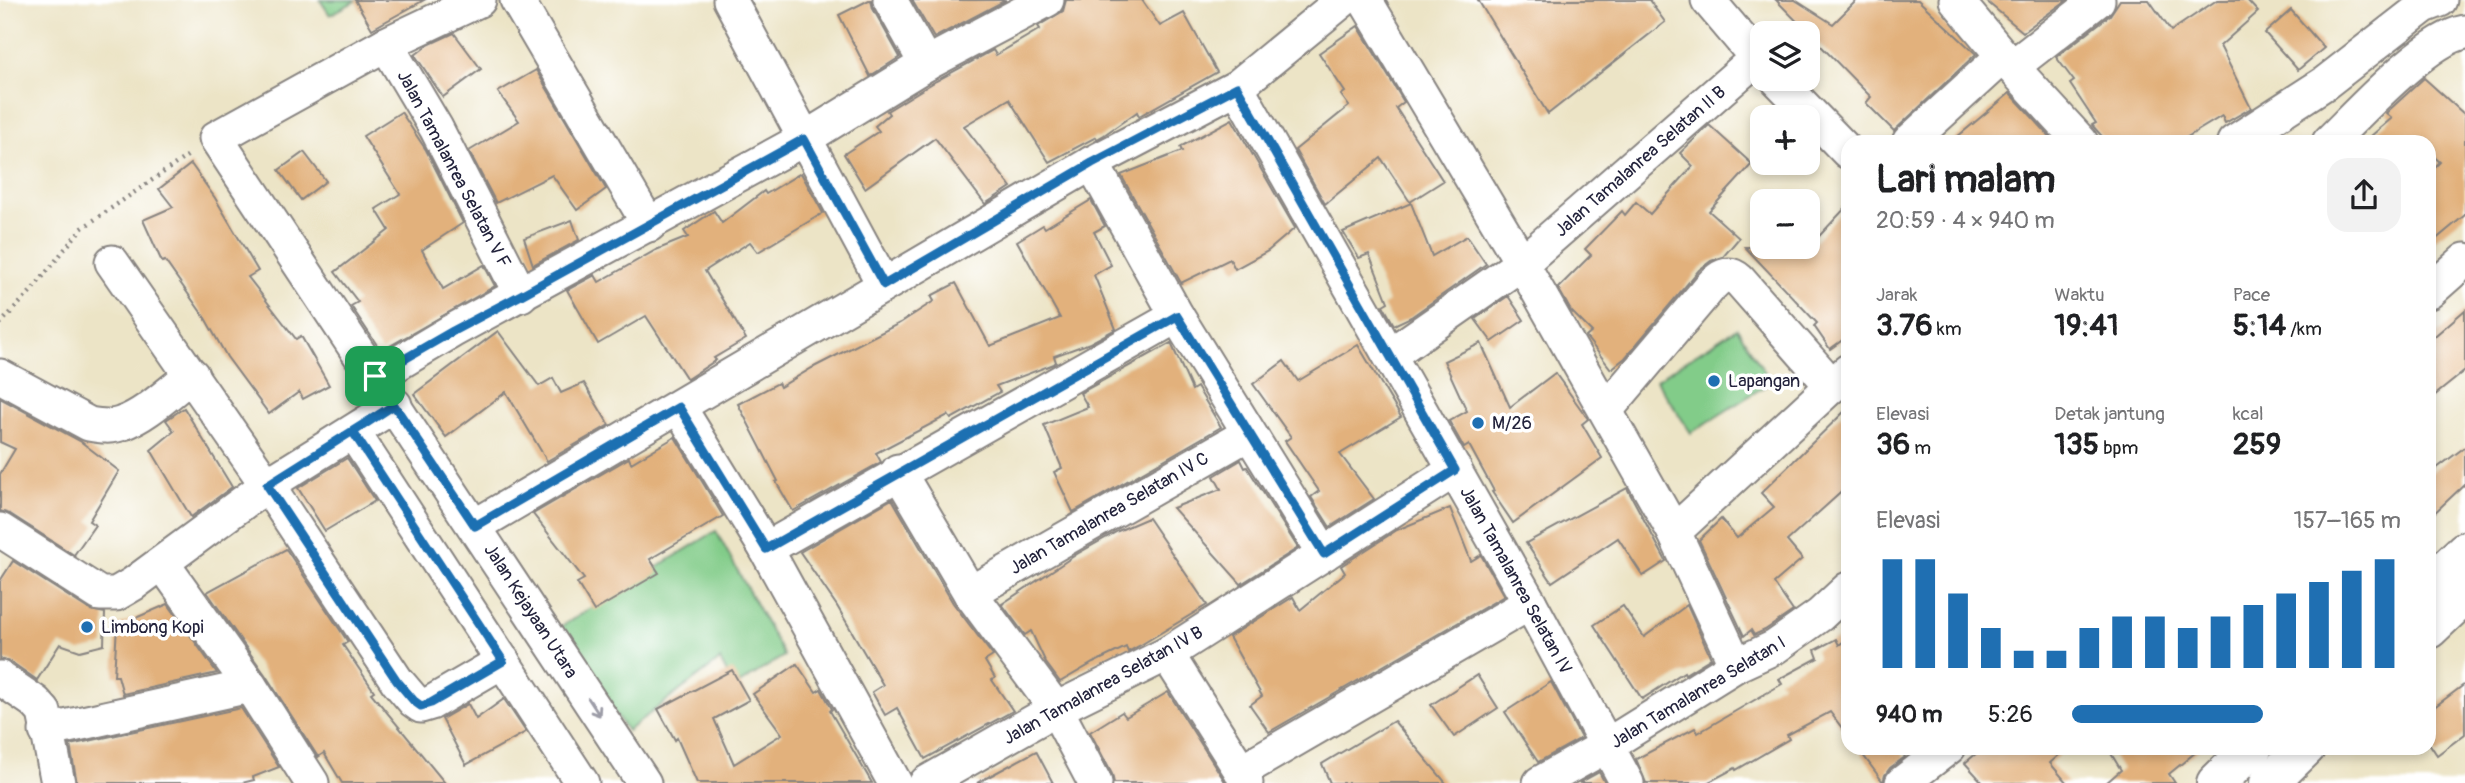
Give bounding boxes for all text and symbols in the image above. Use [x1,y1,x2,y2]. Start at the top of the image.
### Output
map controls [1750,21,1820,259]
button: layers [1750,21,1820,91]
street label: Jalan Tamalanrea Selatan V F [392,66,516,272]
street label: Jalan Tamalanrea Selatan II B [1550,81,1731,242]
button: + [1750,105,1820,175]
text: Lari malam [1876,156,2056,204]
button: share [2327,158,2401,232]
button: − [1750,189,1820,259]
text: 20:59 · 4 × 940 m [1876,206,2055,235]
text: Jarak [1876,283,1917,307]
text: Waktu [2054,283,2105,307]
text: Pace [2233,283,2270,307]
text: 3.76 [1876,307,1933,344]
text: 19:41 [2054,307,2119,344]
text: 5:14 [2233,307,2286,344]
text: km [1933,317,1962,341]
text: /km [2286,317,2322,341]
pin [345,346,405,406]
icon: arrive [356,357,394,395]
place label: Lapangan [1728,370,1800,393]
marker: Lapangan [1706,373,1722,389]
text: Elevasi [1876,402,1929,426]
text: Detak jantung [2054,402,2165,426]
text: kcal [2233,402,2264,426]
place label: M/26 [1492,412,1532,435]
marker: M/26 [1470,415,1486,431]
text: 36 [1876,426,1910,463]
text: 135 [2054,426,2099,463]
text: 259 [2233,426,2281,463]
text: m [1910,436,1931,460]
text: bpm [2099,436,2138,460]
street label: Jalan Tamalanrea Selatan IV C [1006,447,1213,580]
street label: Jalan Tamalanrea Selatan IV [1454,482,1577,678]
text: Elevasi [1876,506,1940,535]
text: 157–165 m [2294,506,2401,535]
street label: Jalan Kejayaan Utara [479,540,583,683]
place label: Limbong Kopi [101,616,204,639]
marker: Limbong Kopi [79,619,95,635]
street label: Jalan Tamalanrea Selatan IV B [999,621,1207,750]
street label: Jalan Tamalanrea Selatan I [1607,631,1790,754]
one-way arrow [587,697,602,716]
text: 940 m [1876,700,1942,729]
text: 5:26 [1988,700,2033,729]

